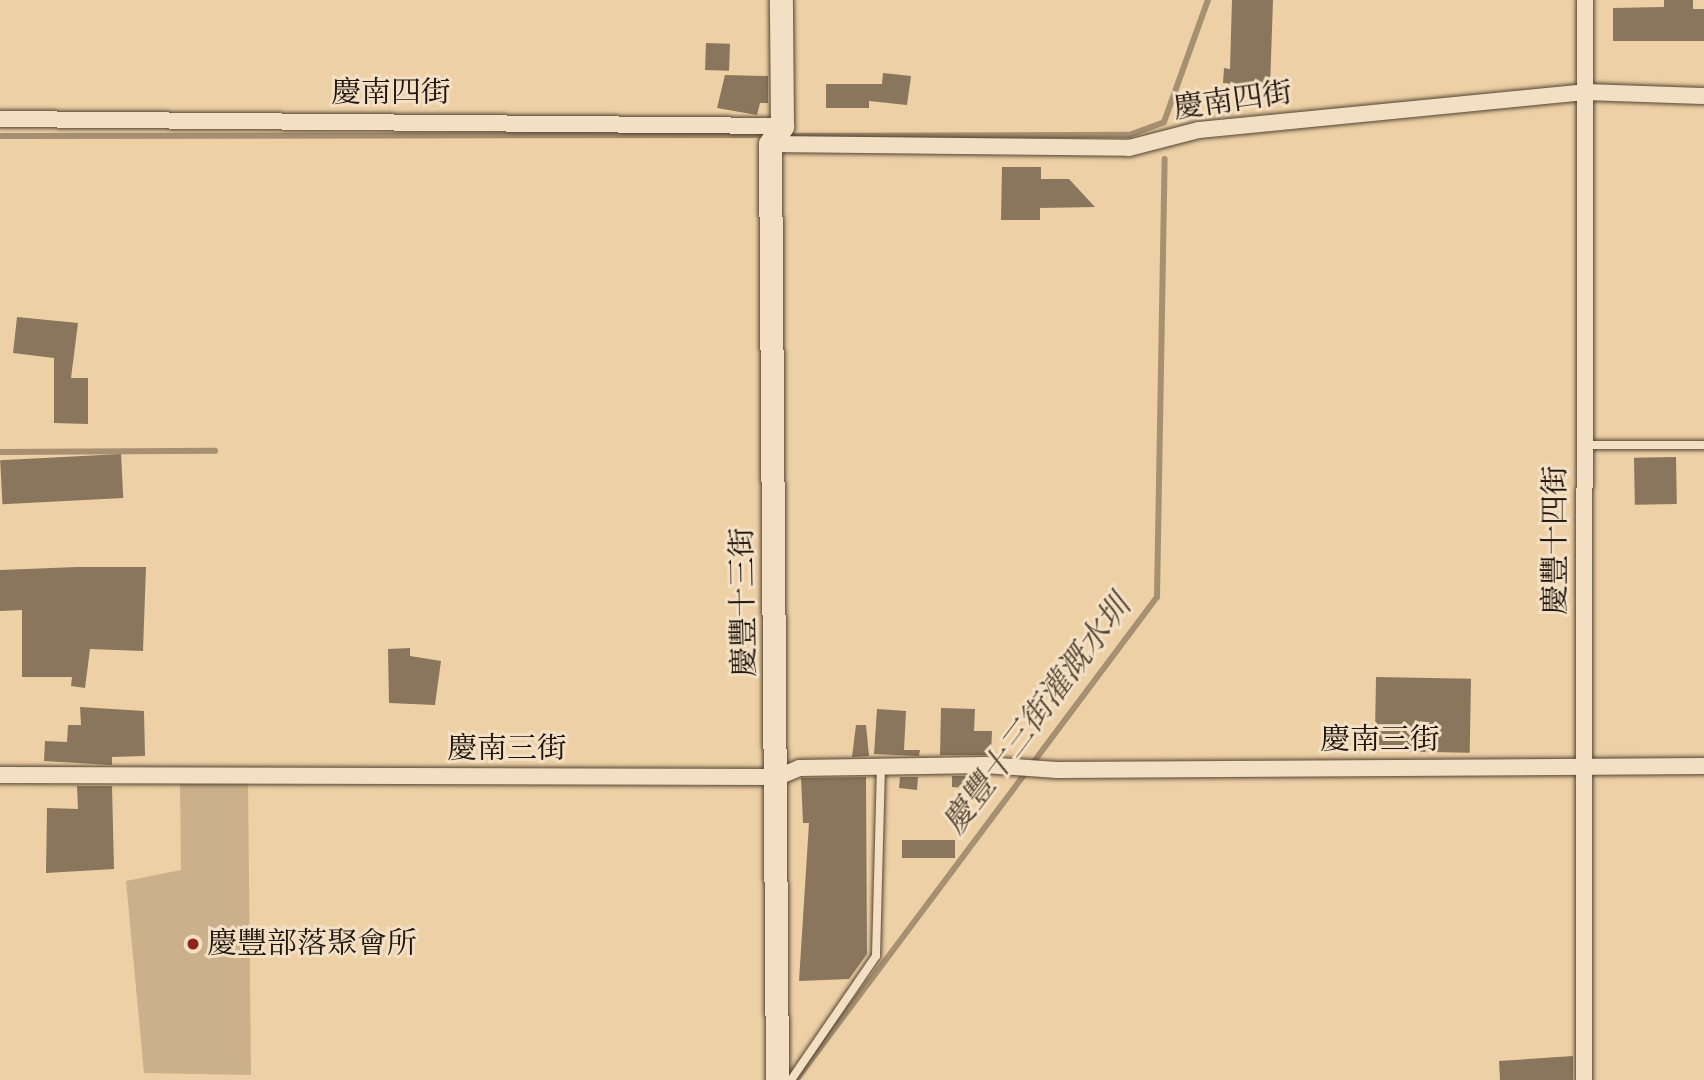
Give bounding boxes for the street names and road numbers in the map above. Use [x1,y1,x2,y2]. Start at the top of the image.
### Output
street label: 慶南四街 [331,75,451,111]
street label: 慶南四街 [1171,75,1295,127]
street label: 慶豐十四街 [1538,465,1574,615]
street label: 慶豐十三街 [725,527,763,677]
street label: 慶南三街 [1320,722,1440,758]
street label: 慶南三街 [447,731,567,767]

